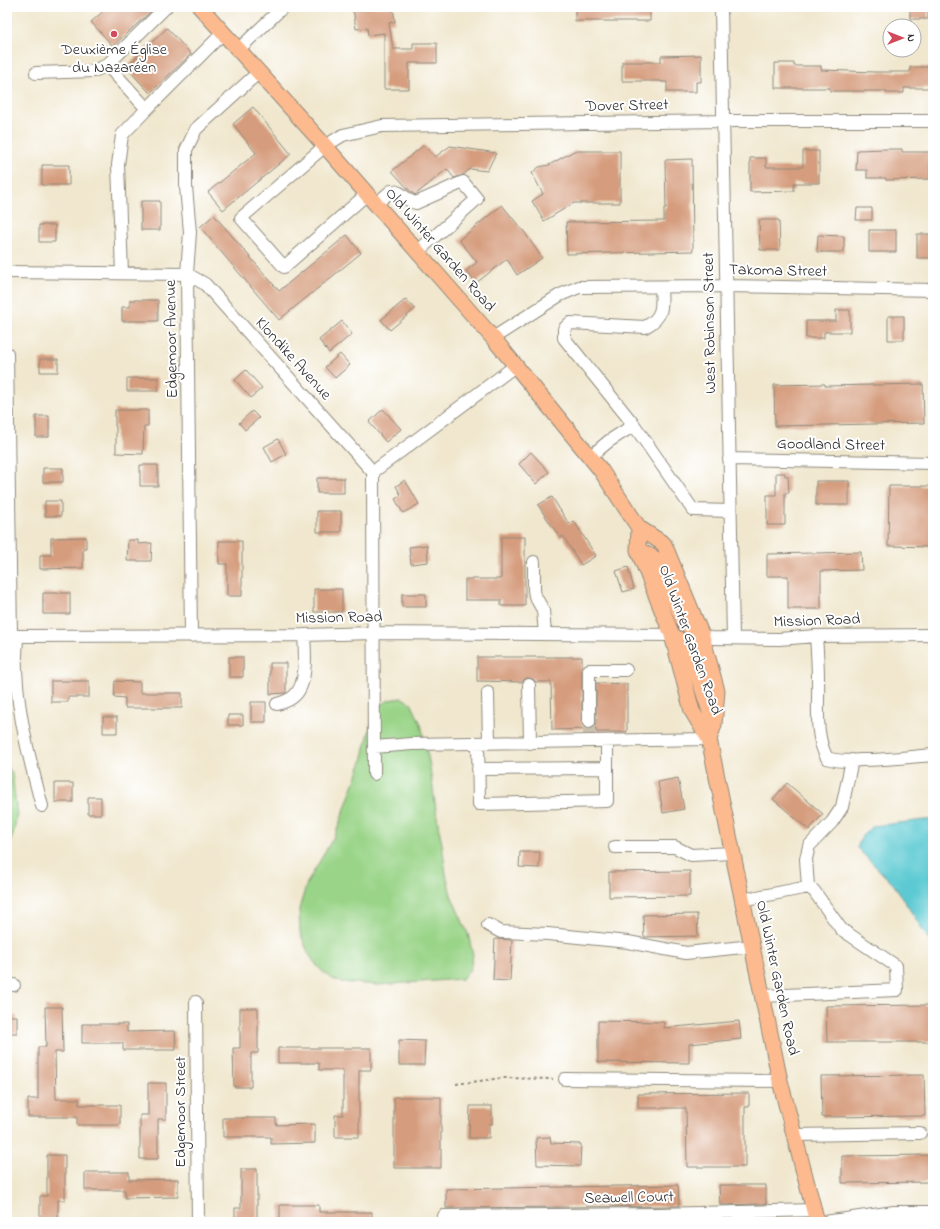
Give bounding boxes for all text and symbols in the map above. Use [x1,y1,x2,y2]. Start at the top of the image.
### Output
north arrow [882,18,922,58]
marker: Deuxième Église du Nazaréen [109,29,119,39]
text: N [903,34,919,42]
place label: Deuxième Église du Nazaréen [60,38,168,80]
street label: Dover Street [584,93,669,119]
street label: Old Winter Garden Road [379,182,501,318]
street label: West Robinson Street [697,251,723,394]
street label: Takoma Street [729,258,828,284]
street label: Edgemoor Avenue [159,279,185,399]
street label: Klondike Avenue [249,312,337,406]
street label: Goodland Street [777,432,886,458]
street label: Old Winter Garden Road [652,562,728,718]
street label: Mission Road [295,605,383,631]
street label: Mission Road [773,607,861,635]
street label: Old Winter Garden Road [749,898,805,1058]
street label: Edgemoor Street [169,1056,193,1168]
street label: Seawell Court [584,1185,675,1211]

